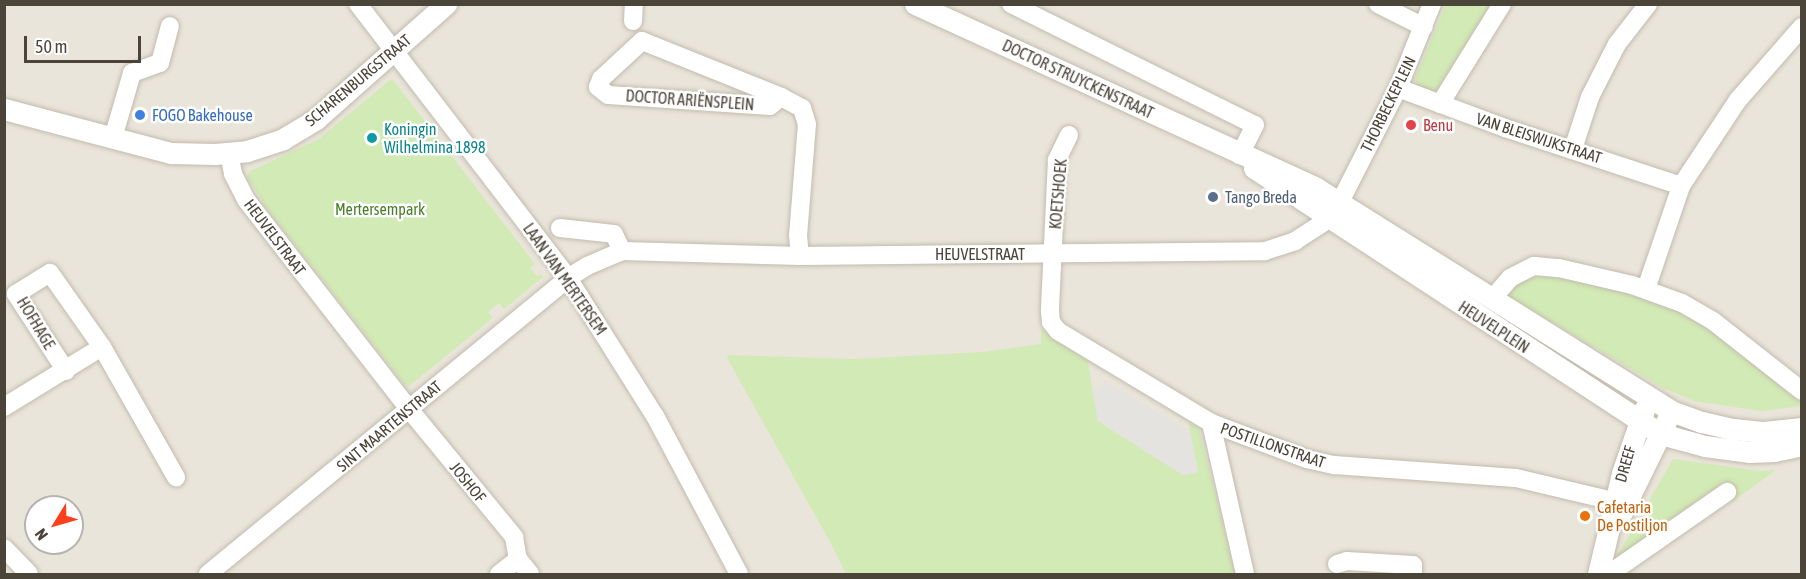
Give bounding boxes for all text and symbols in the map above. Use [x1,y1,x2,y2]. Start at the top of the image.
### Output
scale bar [27,24,144,62]
street label: SCHARENBURGSTRAAT [301,30,415,130]
text: 50 m [35,36,67,57]
street label: DOCTOR STRUYCKENSTRAAT [999,36,1157,122]
street label: THORBECKEPLEIN [1357,53,1419,155]
street label: DOCTOR ARIËNSPLEIN [625,86,755,114]
place label: FOGO Bakehouse [152,105,253,125]
marker: FOGO Bakehouse [133,108,147,122]
street label: VAN BLEISWIJKSTRAAT [1474,109,1604,167]
place label: Benu [1423,115,1453,135]
marker: Benu [1404,118,1418,132]
place label: Koningin Wilhelmina 1898 [384,119,485,157]
marker: Koningin Wilhelmina 1898 [365,131,379,145]
street label: KOETSHOEK [1045,158,1071,230]
place label: Tango Breda [1225,187,1297,207]
marker: Tango Breda [1206,190,1220,204]
street label: HEUVELSTRAAT [240,195,310,279]
park label: Mertersempark [335,199,425,219]
street label: LAAN VAN MERTERSEM [519,219,611,339]
street label: HEUVELSTRAAT [935,244,1025,264]
street label: HOFHAGE [13,293,59,353]
street label: HEUVELPLEIN [1455,297,1533,357]
street label: SINT MAARTENSTRAAT [333,377,445,475]
street label: POSTILLONSTRAAT [1218,418,1328,472]
street label: DREEF [1611,444,1639,484]
street label: JOSHOF [446,458,490,506]
north arrow [24,495,84,555]
place label: Cafetaria De Postiljon [1597,497,1668,535]
marker: Cafetaria De Postiljon [1578,509,1592,523]
text: N [31,525,51,544]

